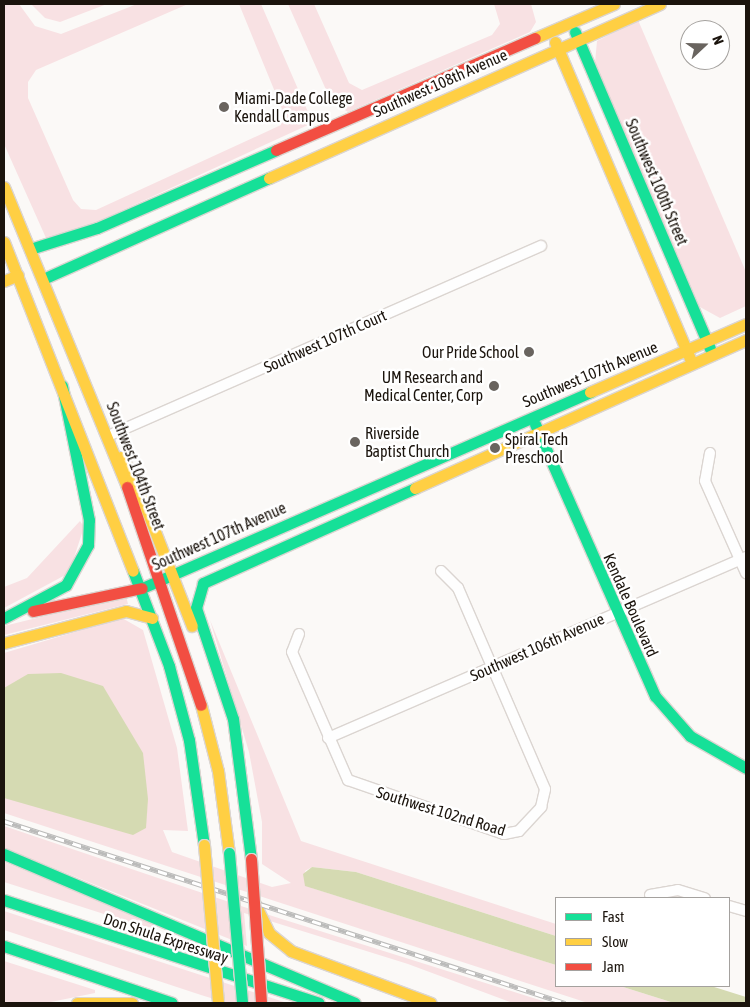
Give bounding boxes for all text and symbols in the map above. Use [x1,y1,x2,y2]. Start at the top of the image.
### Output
north arrow [680,20,730,70]
text: N [709,33,727,47]
street label: Southwest 108th Avenue [370,45,510,121]
place label: Miami-Dade College Kendall Campus [234,88,353,126]
marker: Miami-Dade College Kendall Campus [218,101,230,113]
street label: Southwest 100th Street [622,116,692,248]
street label: Southwest 107th Court [261,305,389,377]
street label: Southwest 107th Avenue [520,337,660,411]
place label: Our Pride School [422,342,519,362]
marker: Our Pride School [523,346,535,358]
place label: UM Research and Medical Center, Corp [364,367,483,405]
marker: UM Research and Medical Center, Corp [487,379,501,393]
street label: Southwest 104th Street [103,399,169,533]
place label: Riverside Baptist Church [365,423,449,461]
place label: Spiral Tech Preschool [505,429,568,467]
marker: Riverside Baptist Church [349,436,361,448]
marker: Spiral Tech Preschool [489,442,501,454]
street label: Southwest 107th Avenue [149,498,289,574]
street label: Kendale Boulevard [600,550,662,660]
street label: Southwest 106th Avenue [467,609,607,685]
street label: Southwest 102nd Road [374,782,508,840]
legend [555,897,730,987]
text: Fast [602,908,624,925]
street label: Don Shula Expressway [101,909,231,967]
text: Slow [602,933,628,950]
text: Jam [602,958,625,975]

